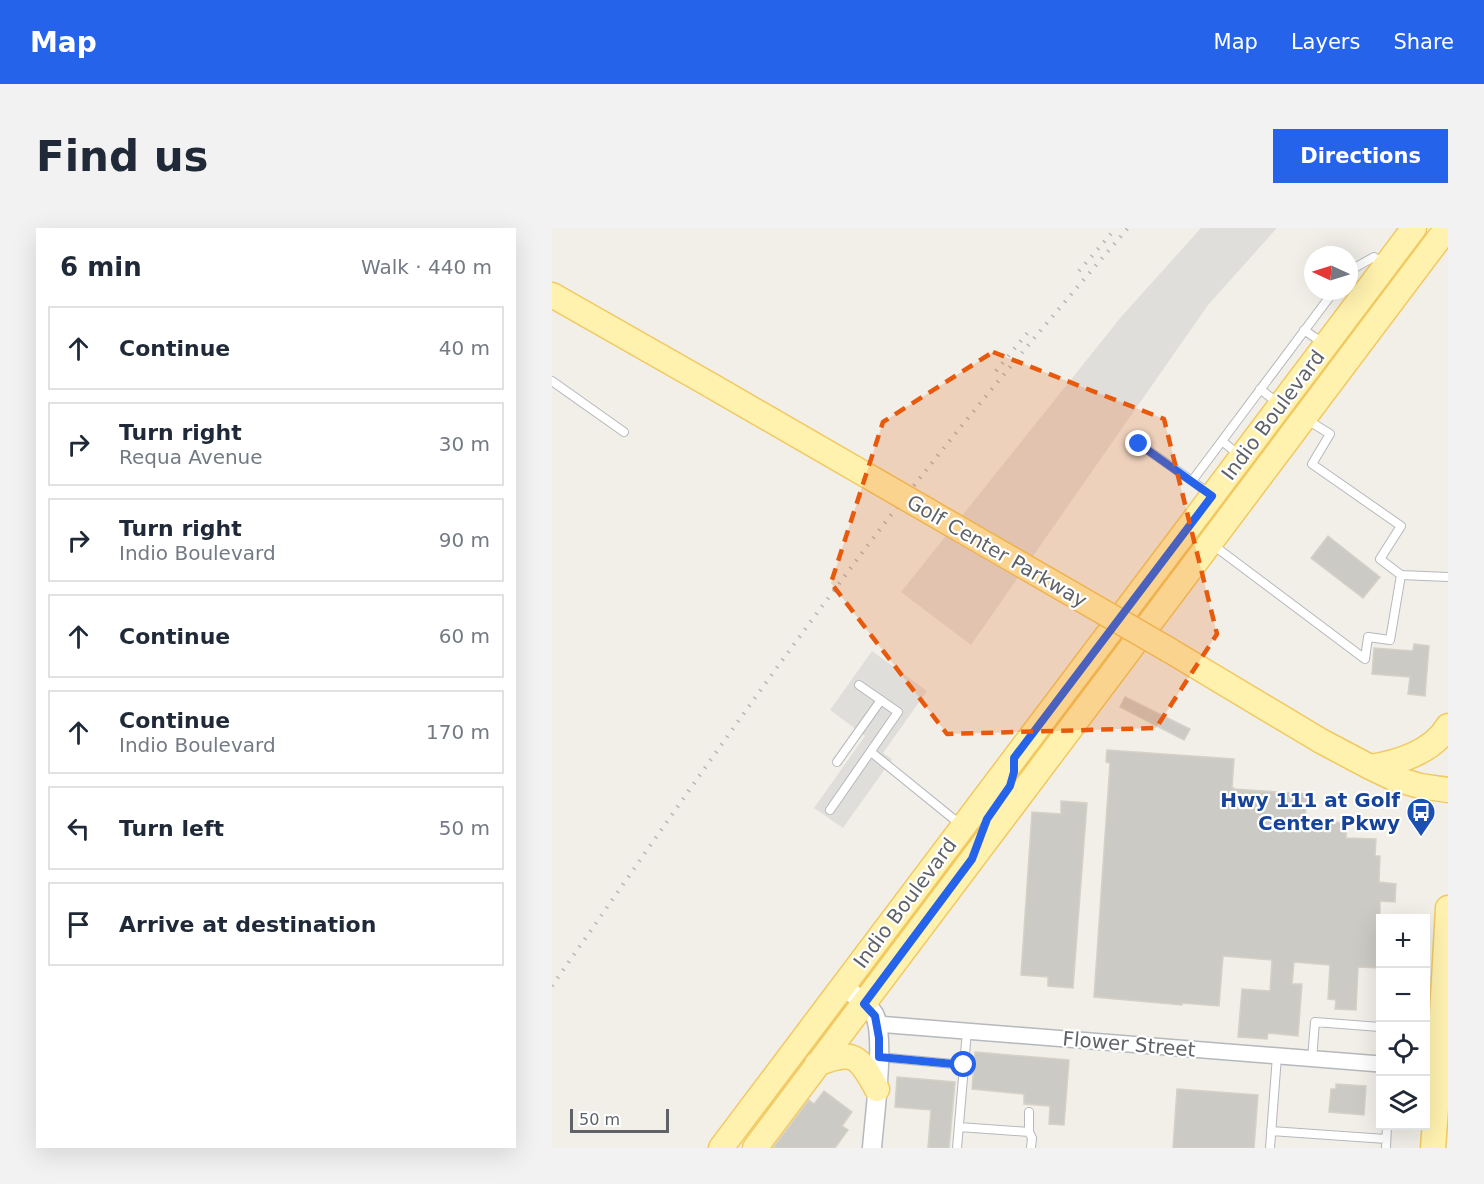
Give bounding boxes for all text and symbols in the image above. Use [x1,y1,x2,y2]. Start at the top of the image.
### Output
text: Map [30,26,97,59]
text: Map [1214,30,1258,54]
text: Layers [1291,30,1360,54]
text: Share [1393,30,1454,54]
button: Directions [1273,129,1448,183]
text: Find us [36,132,209,181]
north arrow [1304,246,1358,300]
text: 6 min [60,252,142,282]
text: Walk · 440 m [361,255,492,279]
icon: ahead [62,332,95,365]
text: Continue [119,336,230,361]
text: 40 m [439,336,490,360]
street label: Indio Boulevard [1216,345,1330,485]
text: Turn right [119,420,242,445]
icon: right [62,428,95,461]
route end [1125,430,1151,456]
text: 30 m [439,432,490,456]
text: Requa Avenue [119,445,263,469]
street label: Golf Center Parkway [903,490,1091,612]
text: Turn right [119,516,242,541]
icon: right [62,524,95,557]
text: 90 m [439,528,490,552]
text: Indio Boulevard [119,541,276,565]
icon: ahead [62,620,95,653]
text: Continue [119,624,230,649]
text: 60 m [439,624,490,648]
text: Continue [119,708,230,733]
icon: ahead [62,716,95,749]
text: 170 m [426,720,490,744]
text: Indio Boulevard [119,733,276,757]
place label: Hwy 111 at Golf Center Pkwy [1220,788,1400,835]
bus stop icon: Hwy 111 at Golf Center Pkwy [1405,796,1437,838]
icon: left [62,812,95,845]
text: Turn left [119,816,224,841]
text: 50 m [439,816,490,840]
street label: Indio Boulevard [848,833,962,973]
icon: arrive [62,908,95,941]
text: Arrive at destination [119,912,376,937]
map controls [1376,914,1430,1130]
button: + [1376,914,1430,968]
button: − [1376,968,1430,1022]
button: locate [1376,1022,1430,1076]
street label: Flower Street [1062,1026,1197,1062]
route start [950,1051,976,1077]
button: layers [1376,1076,1430,1130]
scale bar [570,1106,669,1134]
text: 50 m [579,1110,620,1129]

